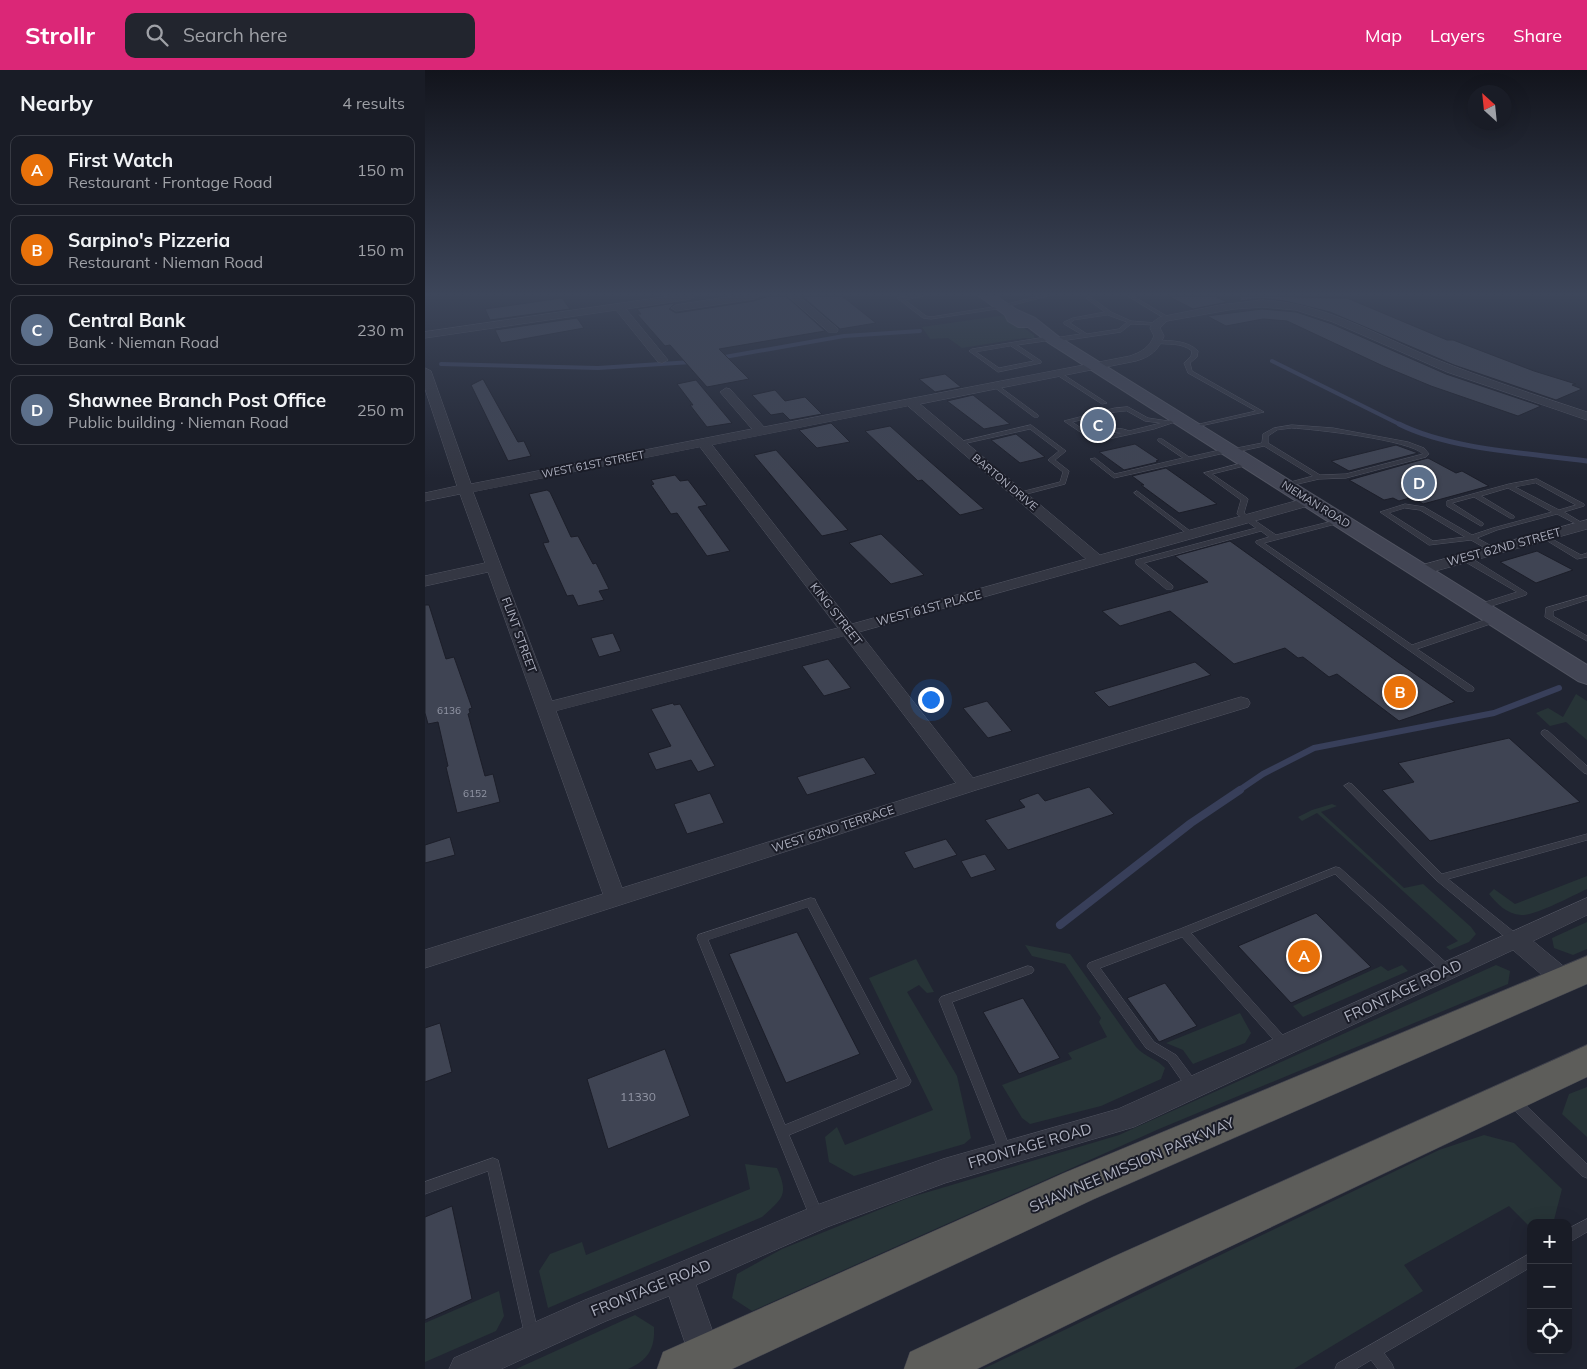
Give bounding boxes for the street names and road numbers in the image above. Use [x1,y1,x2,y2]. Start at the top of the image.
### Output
street label: WEST 61ST STREET [540,447,646,481]
street label: BARTON DRIVE [969,450,1041,514]
street label: NIEMAN ROAD [1279,477,1353,531]
street label: WEST 62ND STREET [1445,524,1563,569]
street label: KING STREET [807,579,866,649]
street label: WEST 61ST PLACE [875,586,983,629]
street label: FLINT STREET [499,595,540,676]
street label: WEST 62ND TERRACE [770,802,896,855]
street label: FRONTAGE ROAD [1341,955,1465,1026]
street label: SHAWNEE MISSION PARKWAY [1026,1112,1238,1216]
street label: FRONTAGE ROAD [966,1119,1094,1172]
street label: FRONTAGE ROAD [588,1255,714,1320]

